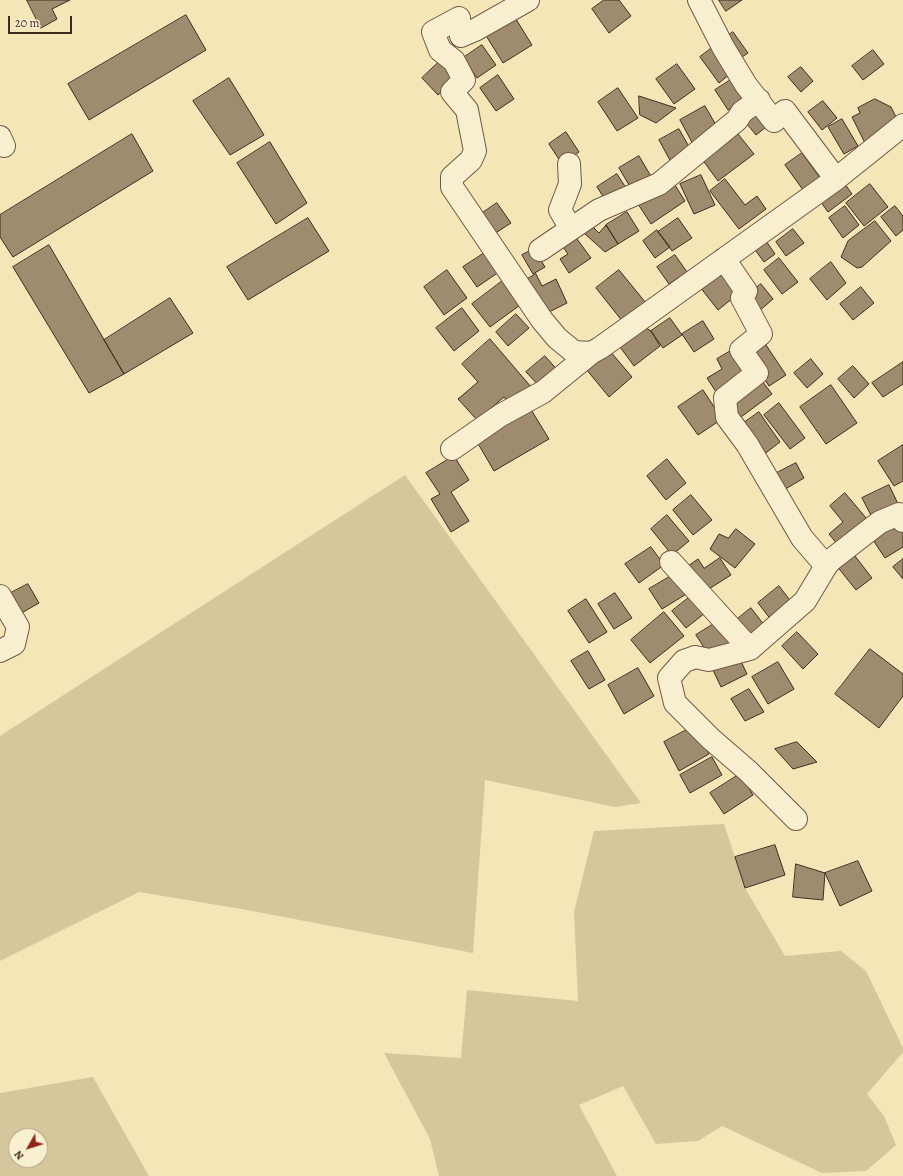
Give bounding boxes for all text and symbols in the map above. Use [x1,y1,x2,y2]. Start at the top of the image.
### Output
scale bar [10,8,74,34]
text: 20 m [15,15,39,31]
north arrow [8,1128,48,1168]
text: N [11,1147,27,1163]

